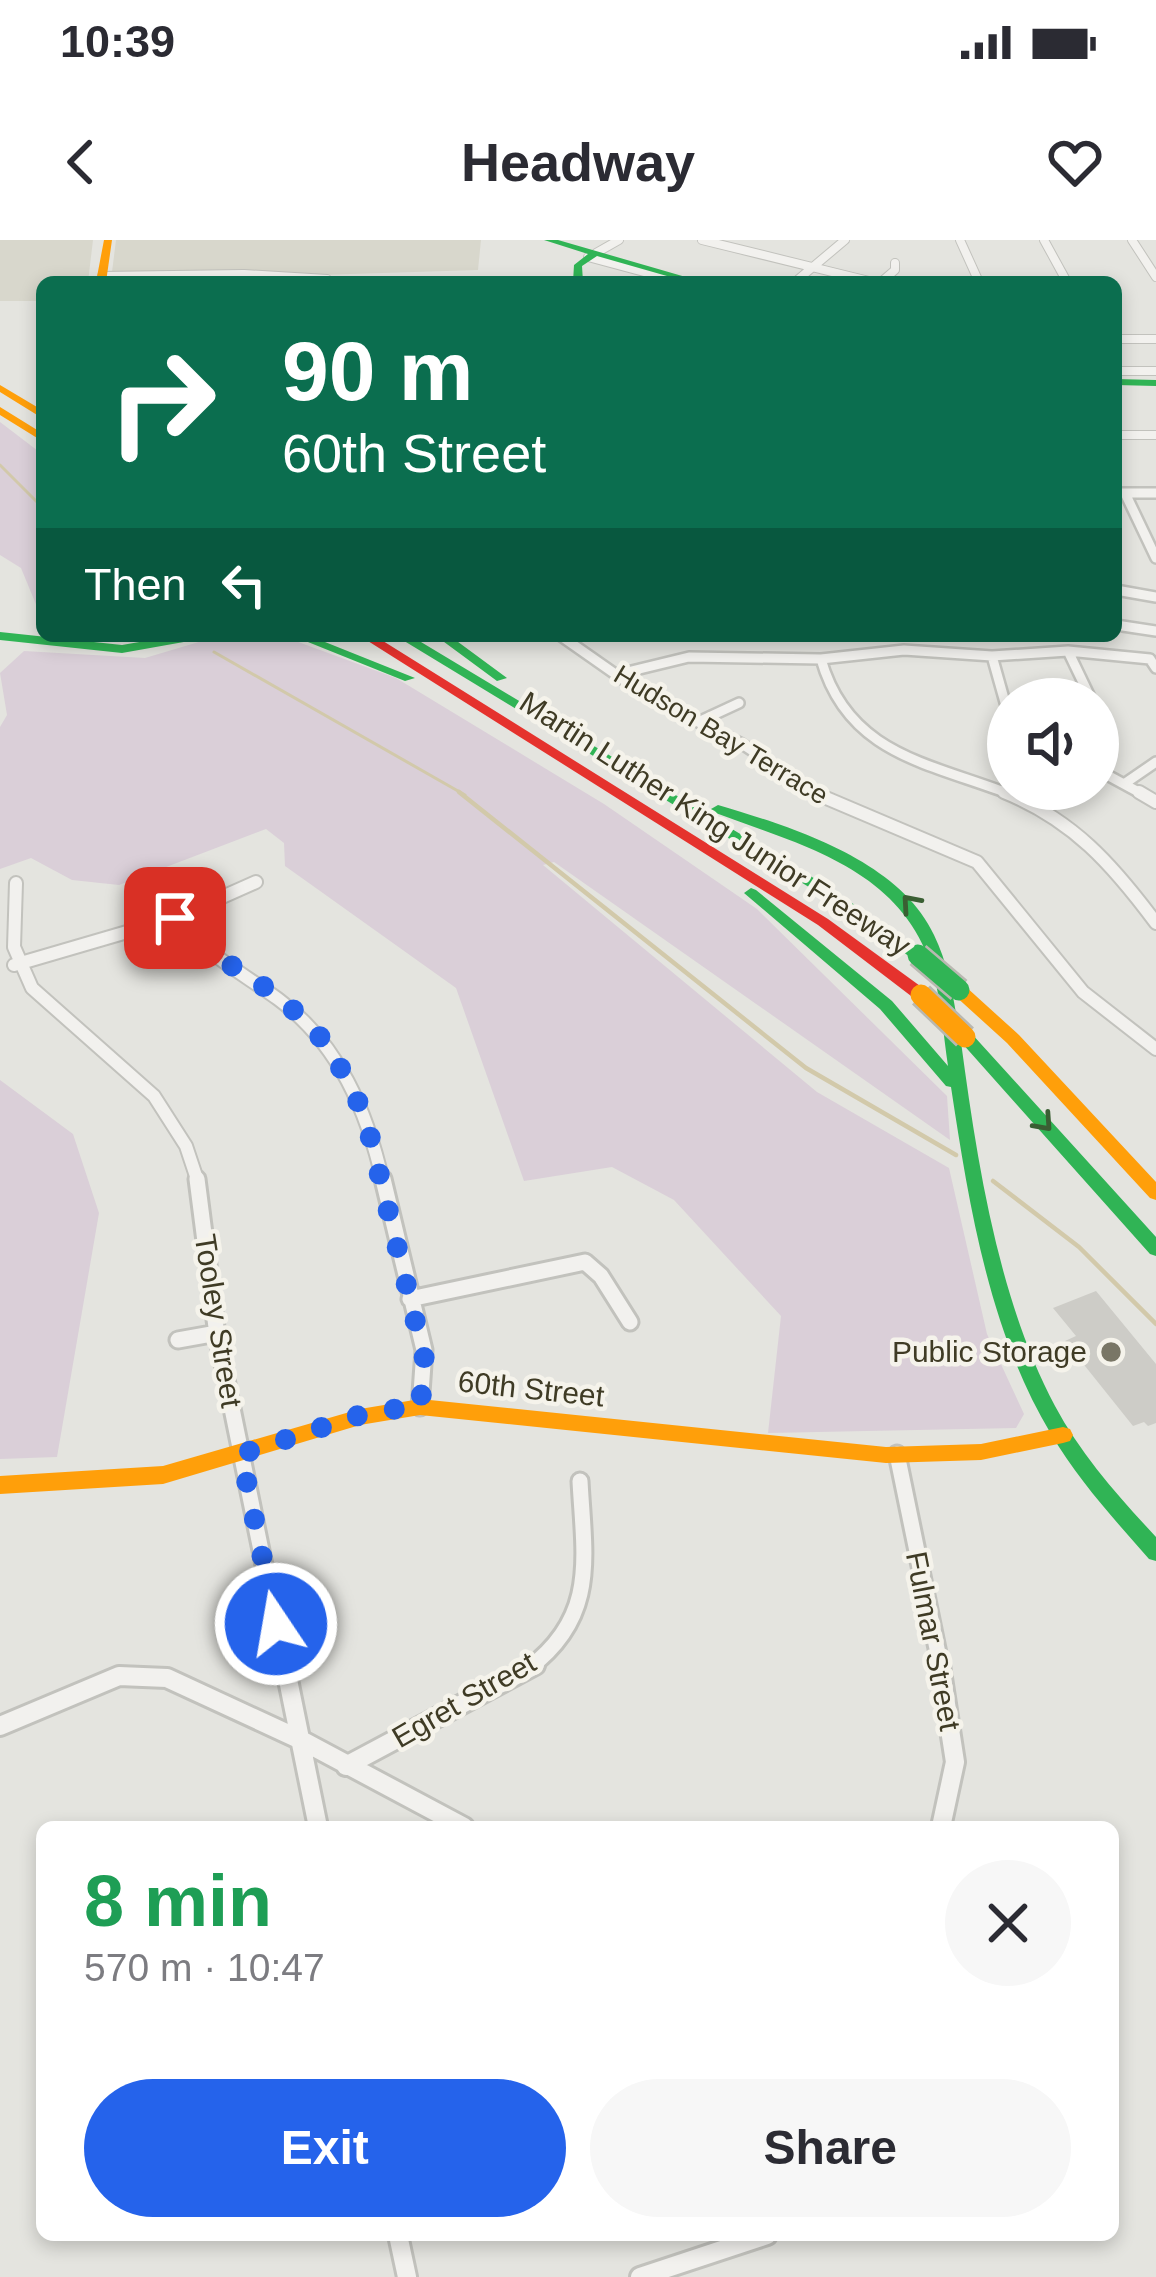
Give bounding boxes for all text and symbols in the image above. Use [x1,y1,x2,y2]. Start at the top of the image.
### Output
text: 10:39 [60,16,175,67]
icon: back [48,129,114,195]
icon: heart [1042,129,1108,195]
text: Headway [461,132,695,192]
icon: right [84,324,240,480]
text: 90 m [282,324,473,418]
text: 60th Street [282,423,546,483]
icon: left [211,552,277,618]
text: Then [84,559,187,610]
street label: Hudson Bay Terrace [609,659,833,811]
map controls [987,678,1119,810]
button: sound [987,678,1119,810]
street label: Martin Luther King Junior Freeway [514,685,917,962]
pin [124,867,226,969]
icon: arrive [142,885,208,951]
one-way arrow [903,895,925,917]
one-way arrow [1030,1109,1051,1131]
street label: Tooley Street [189,1232,249,1411]
place label: Public Storage [892,1335,1087,1368]
marker: Public Storage [1098,1339,1124,1365]
street label: 60th Street [456,1364,606,1413]
street label: Fulmar Street [900,1549,967,1734]
position arrow [213,1561,339,1687]
street label: Egret Street [386,1645,542,1754]
button: close [945,1860,1071,1986]
text: 8 min [84,1861,272,1941]
text: 570 m · 10:47 [84,1946,325,1989]
button: Exit [84,2079,566,2217]
button: Share [590,2079,1071,2217]

